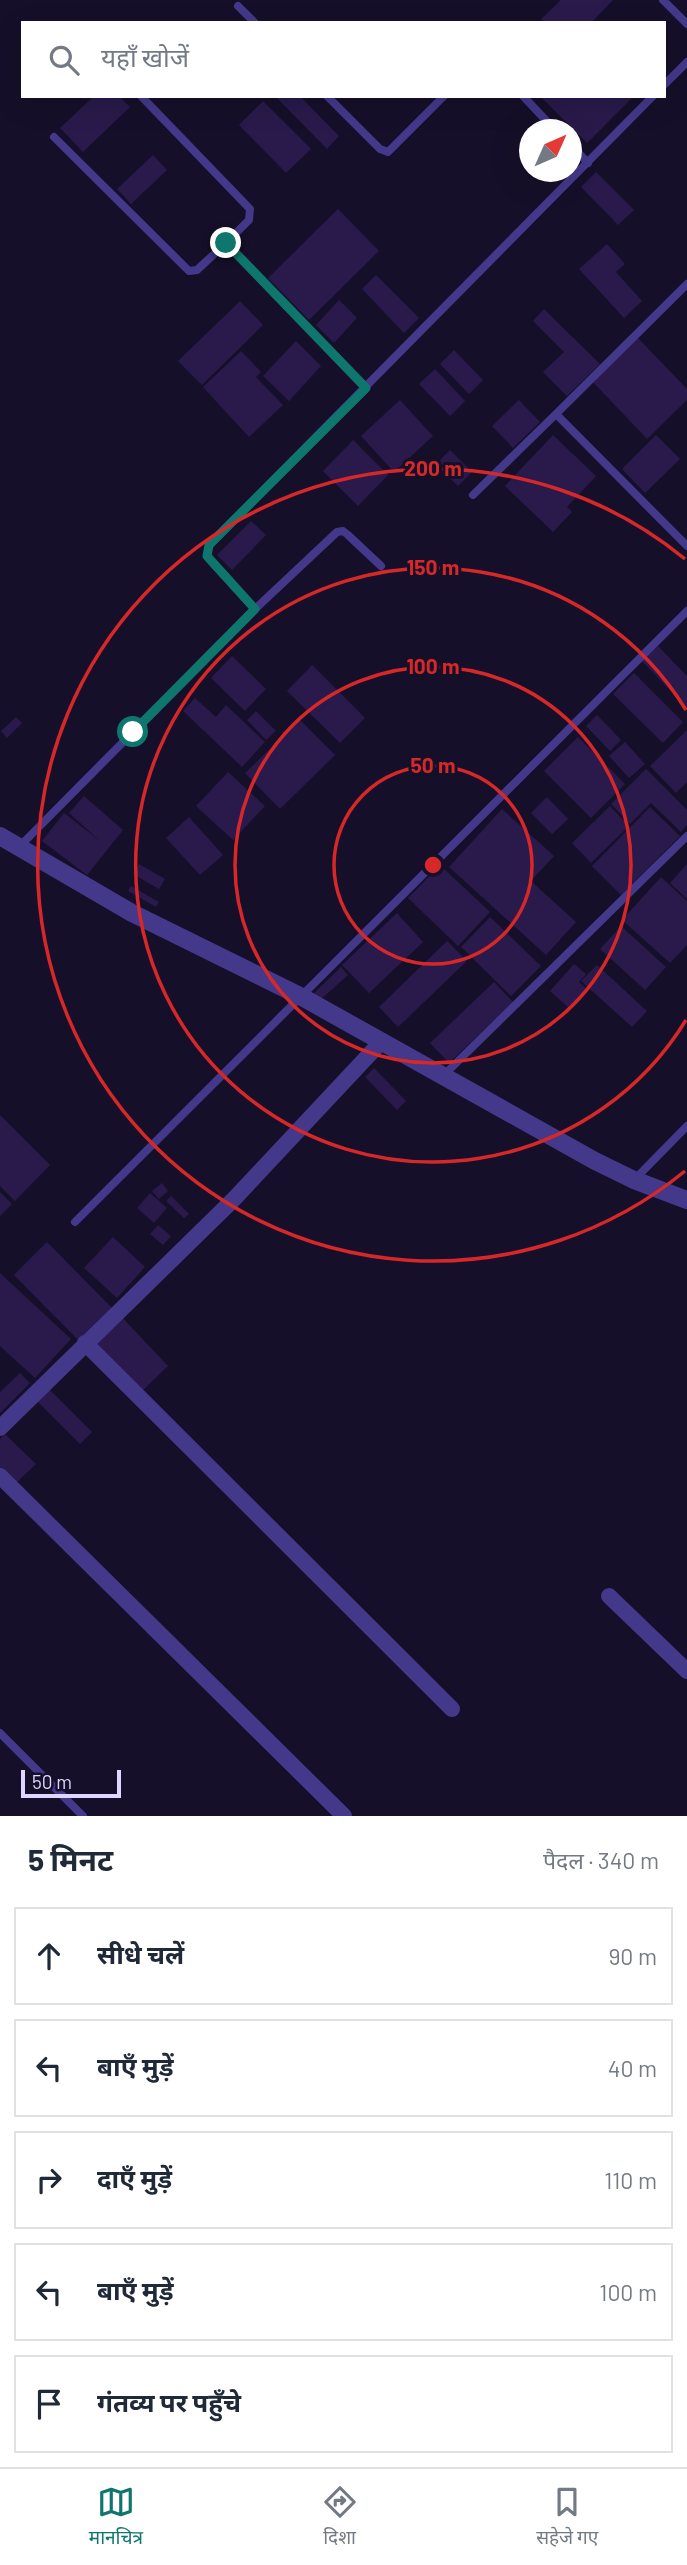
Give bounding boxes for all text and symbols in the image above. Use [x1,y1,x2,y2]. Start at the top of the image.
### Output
search box [21,21,666,98]
icon: search [45,41,83,79]
text: यहाँ खोजें [101,41,189,72]
north arrow [519,119,582,182]
route end [210,227,241,258]
text: 200 m [404,455,462,480]
text: 150 m [407,554,459,579]
text: 100 m [406,653,460,678]
route start [117,716,148,747]
text: 50 m [410,752,456,777]
centre of rings [421,853,445,877]
scale bar [21,1767,121,1799]
text: 50 m [32,1770,72,1793]
text: 5 मिनट [28,1841,113,1877]
text: पैदल · 340 m [543,1846,659,1874]
icon: ahead [30,1937,68,1975]
text: सीधे चलें [97,1938,184,1969]
text: 90 m [608,1942,657,1970]
icon: left [30,2049,68,2087]
text: बाएँ मुड़ें [97,2050,174,2081]
text: 40 m [608,2054,657,2082]
icon: right [30,2161,68,2199]
text: दाएँ मुड़ें [97,2162,172,2193]
text: 110 m [604,2166,657,2194]
icon: left [30,2273,68,2311]
text: बाएँ मुड़ें [97,2274,174,2305]
text: 100 m [599,2278,657,2306]
icon: arrive [30,2385,68,2423]
text: गंतव्य पर पहुँचे [97,2386,241,2417]
tab: मानचित्र [89,2483,143,2552]
tab: दिशा [321,2483,359,2552]
tab: सहेजे गए [536,2483,598,2552]

